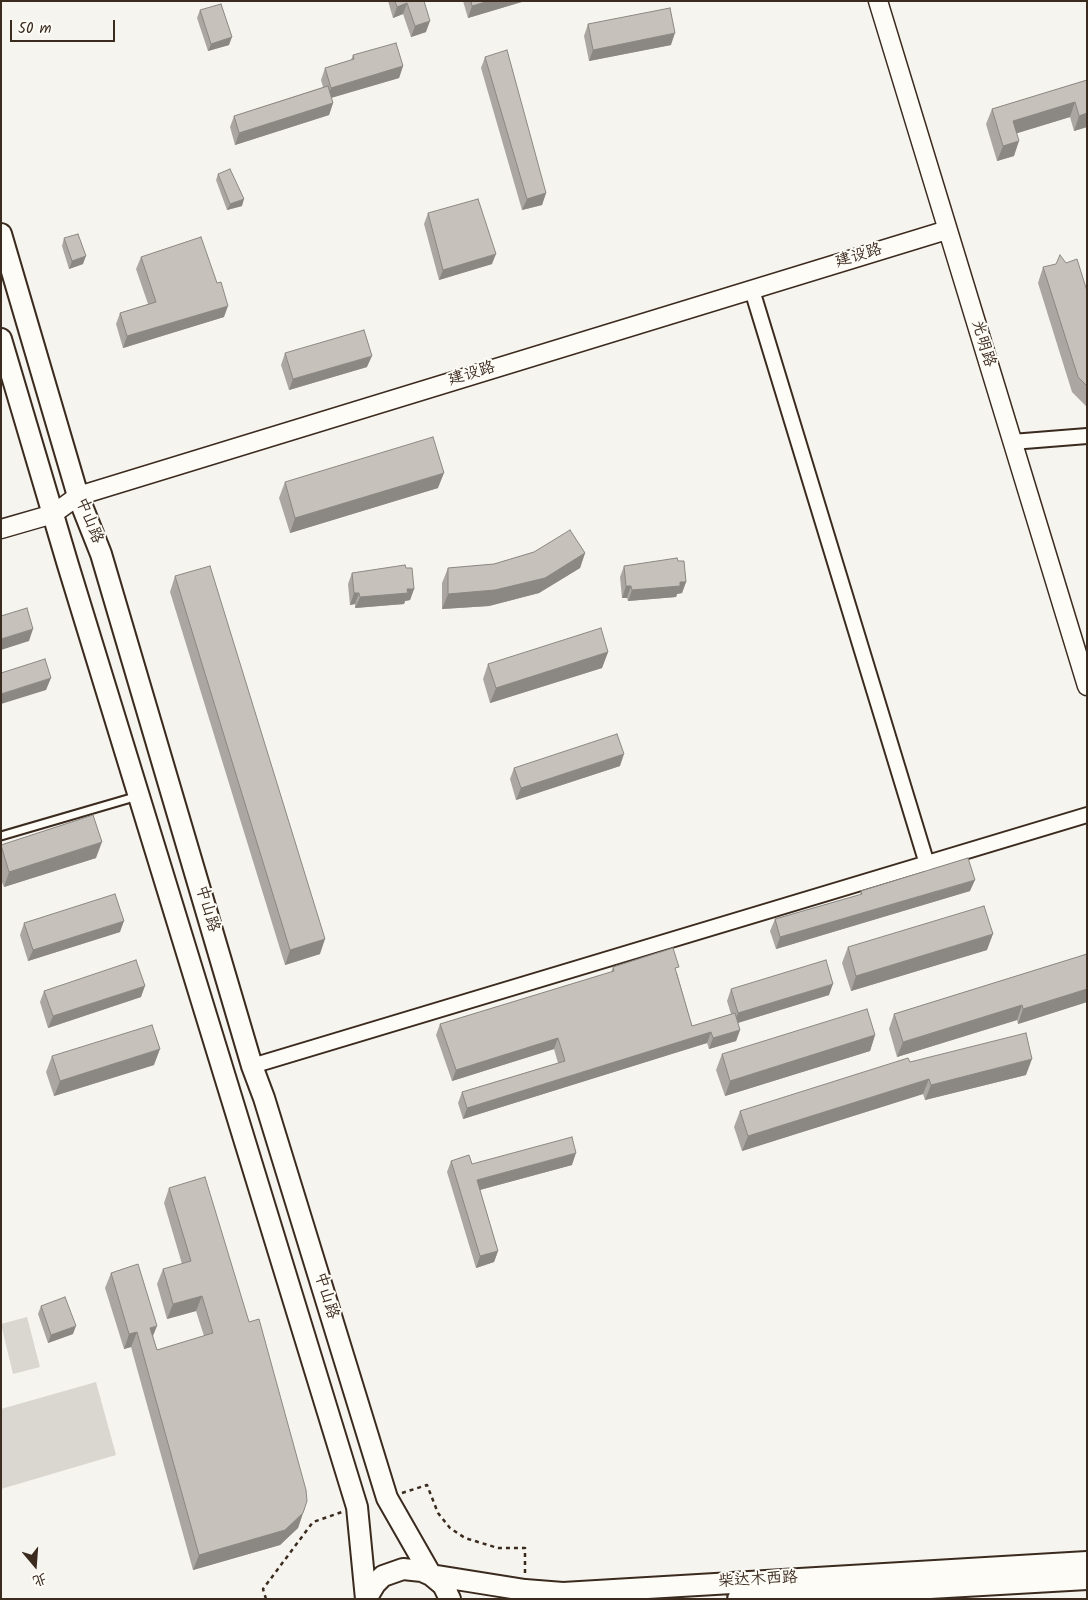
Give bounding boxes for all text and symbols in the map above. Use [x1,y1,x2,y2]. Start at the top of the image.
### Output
scale bar [12,10,118,42]
text: 50 m [18,17,52,41]
street label: 建设路 [833,241,885,273]
street label: 光明路 [966,318,998,370]
street label: 建设路 [446,359,498,391]
street label: 中山路 [70,495,106,547]
street label: 中山路 [190,883,222,935]
street label: 中山路 [309,1270,341,1322]
north arrow [10,1540,60,1590]
text: 北 [30,1567,50,1592]
street label: 柴达木西路 [718,1569,798,1593]

